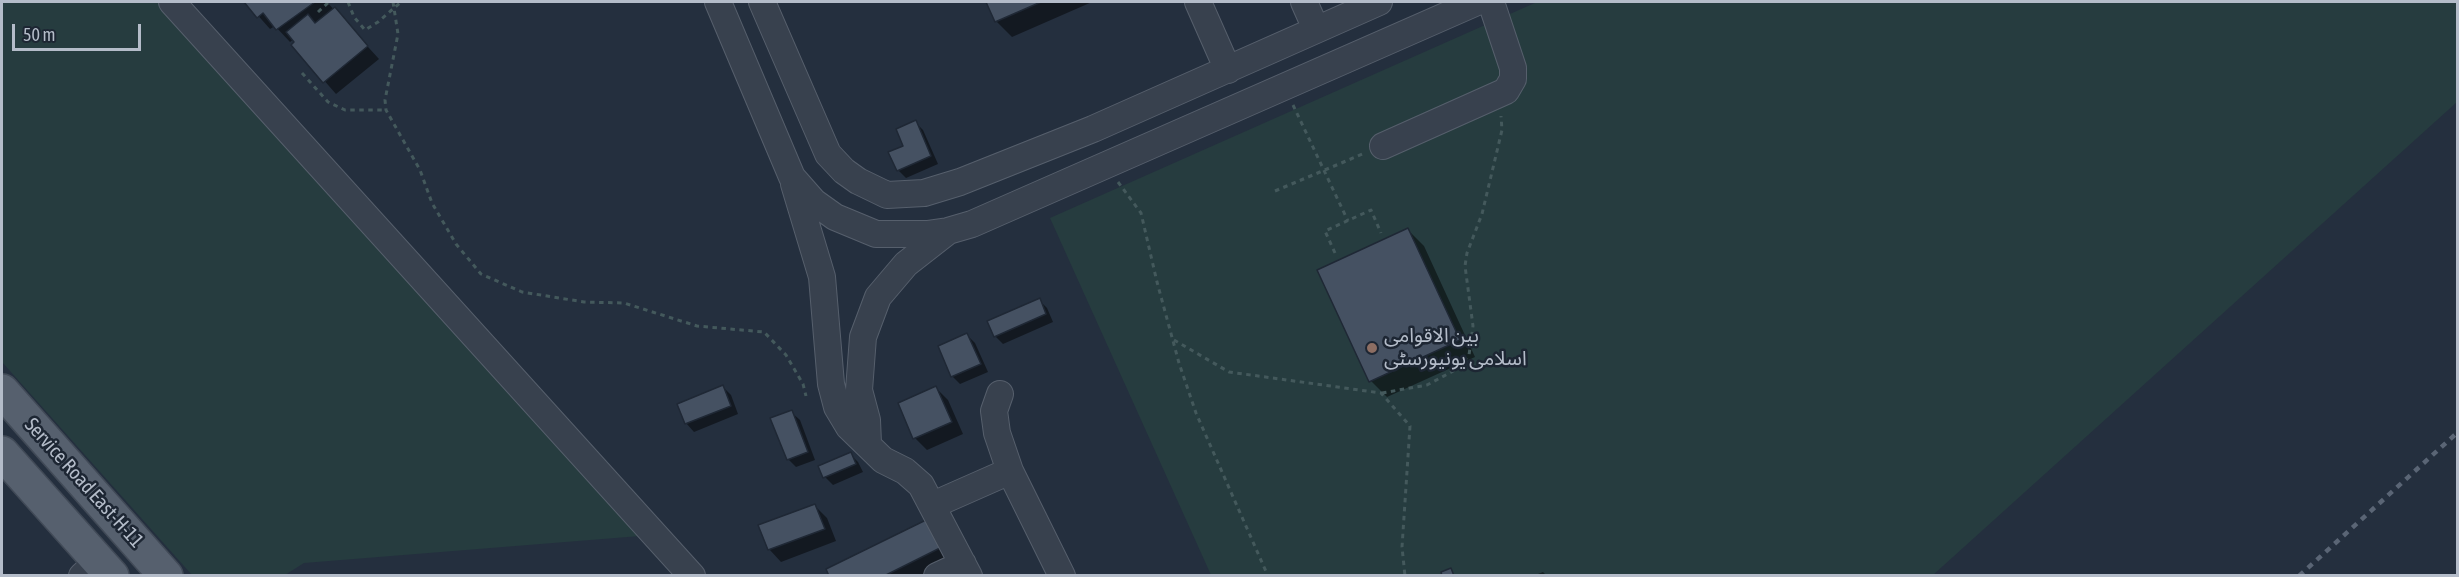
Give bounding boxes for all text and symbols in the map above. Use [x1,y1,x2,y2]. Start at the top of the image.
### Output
scale bar [15,12,144,50]
text: 50 m [23,24,55,45]
place label: بین الاقوامی اسلامی یونیورسٹی [1384,324,1527,371]
marker: بین الاقوامی اسلامی یونیورسٹی [1365,341,1379,355]
street label: Service Road East-H-11 [19,413,149,553]

